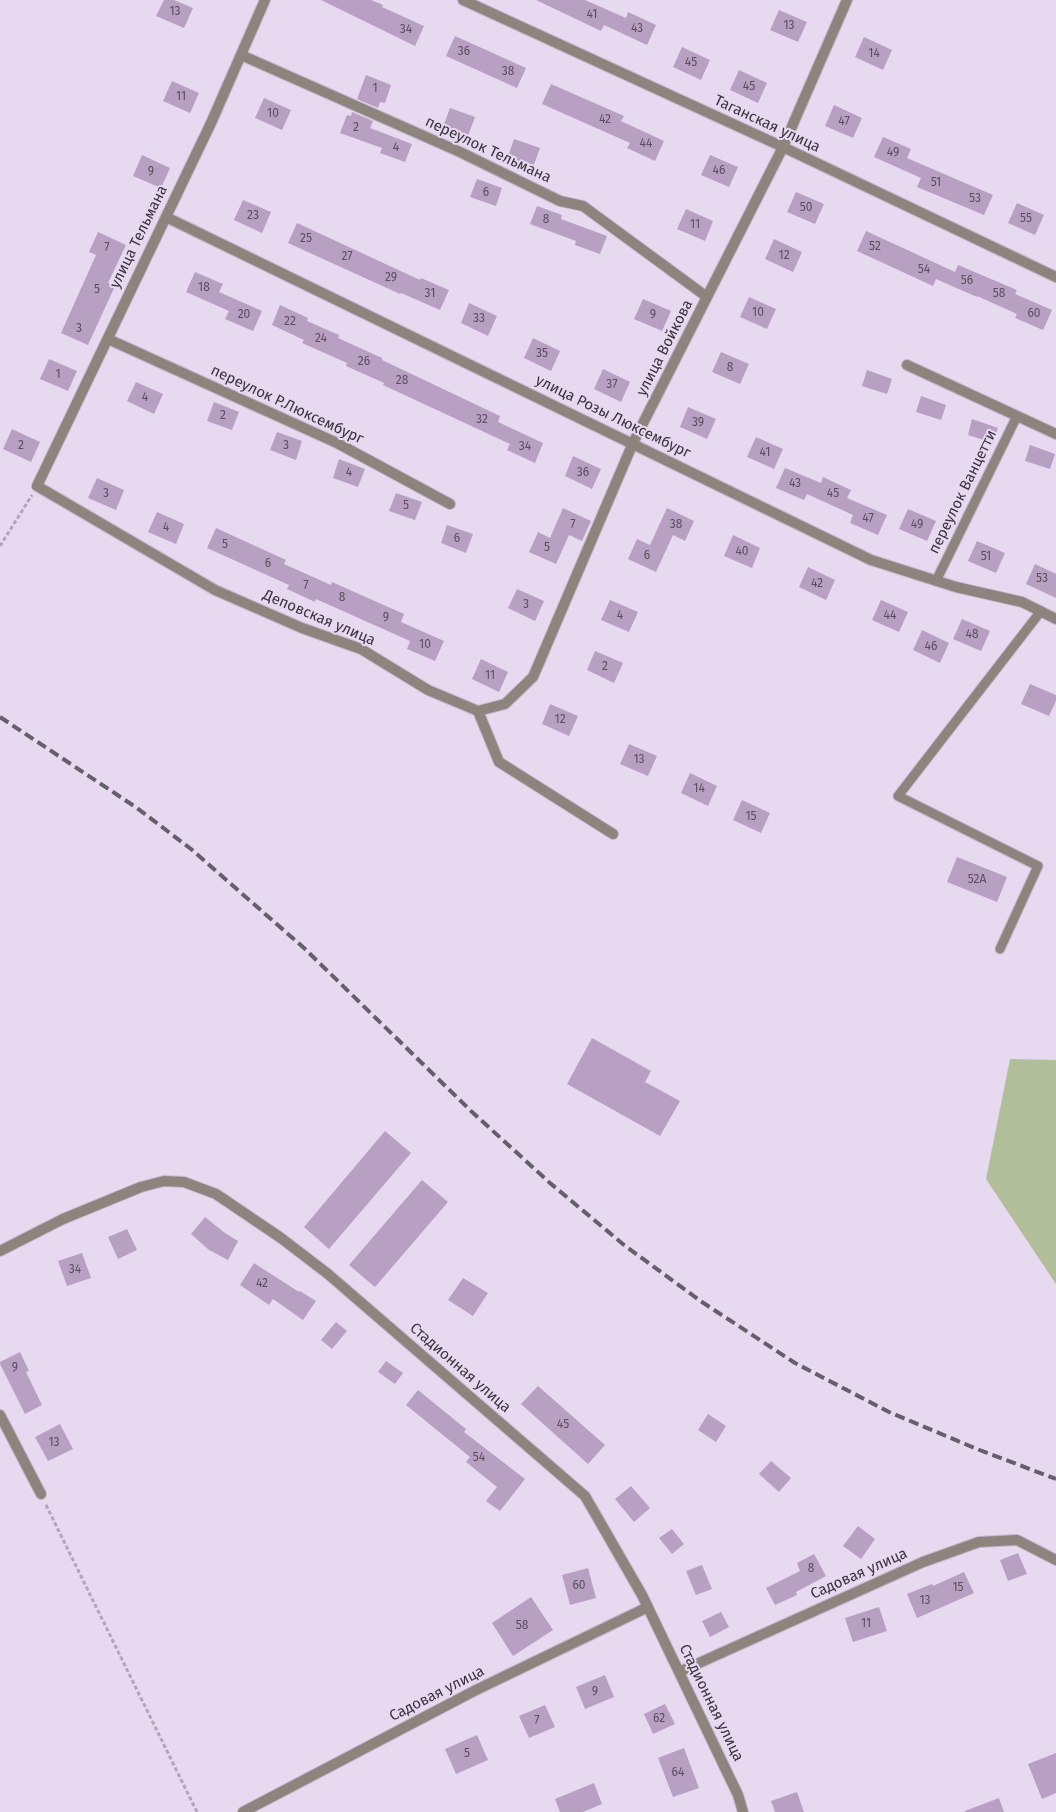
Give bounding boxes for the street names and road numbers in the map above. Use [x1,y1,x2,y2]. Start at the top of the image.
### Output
street label: Таганская улица [711,92,823,156]
street label: переулок Тельмана [422,113,554,187]
street label: улица Тельмана [106,183,172,291]
street label: улица Войкова [633,297,697,399]
street label: переулок Р.Люксембург [208,362,366,448]
street label: улица Розы Люксембург [532,372,694,462]
street label: переулок Ванцетти [925,427,1001,557]
street label: Деповская улица [260,586,378,650]
street label: Стадионная улица [406,1319,514,1417]
street label: Садовая улица [808,1545,910,1603]
street label: Стадионная улица [675,1641,747,1765]
street label: Садовая улица [387,1662,487,1726]

